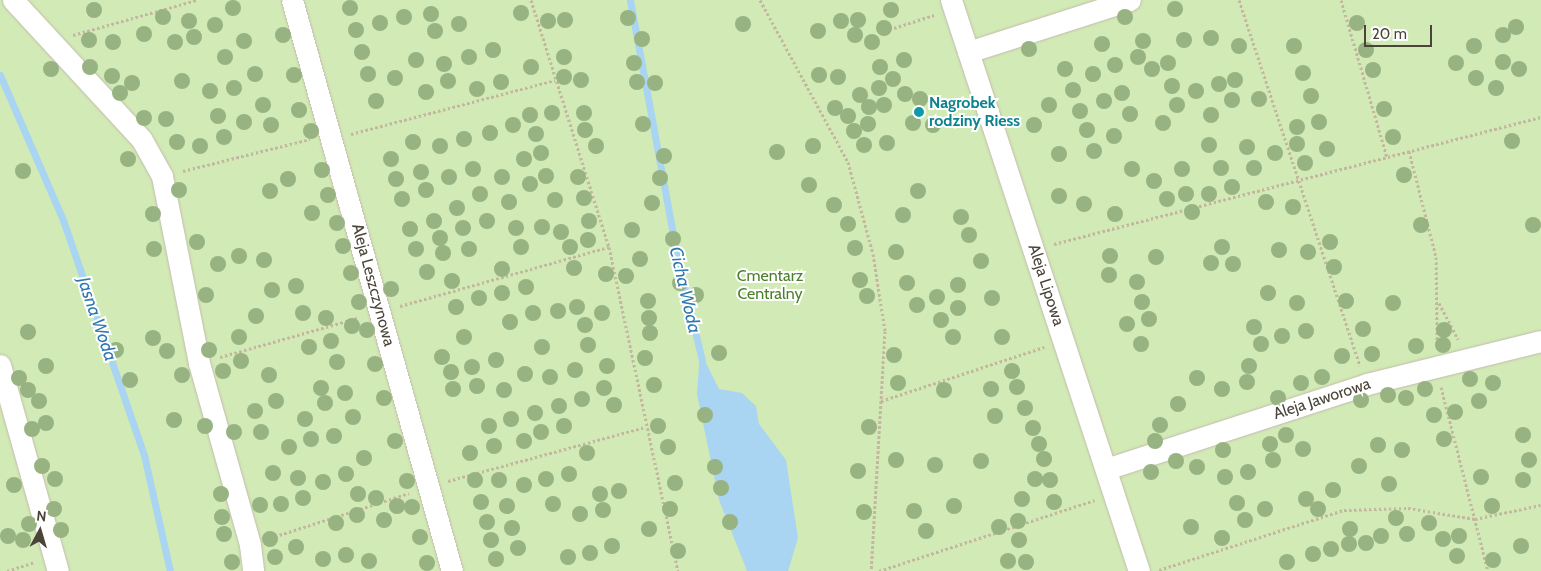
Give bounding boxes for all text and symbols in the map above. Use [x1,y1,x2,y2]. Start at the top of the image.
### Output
scale bar [1366,15,1434,47]
text: 20 m [1372,25,1407,43]
place label: Nagrobek rodziny Riess [929,93,1020,131]
marker: Nagrobek rodziny Riess [913,106,925,118]
street label: Aleja Leszczynowa [347,222,399,348]
street label: Aleja Lipowa [1024,242,1068,328]
water label: Cicha Woda [665,245,705,335]
park label: Cmentarz Centralny [737,266,803,304]
water label: Jasna Woda [73,274,121,364]
street label: Aleja Jaworowa [1271,374,1373,424]
north arrow [15,506,65,556]
text: N [36,507,47,526]

